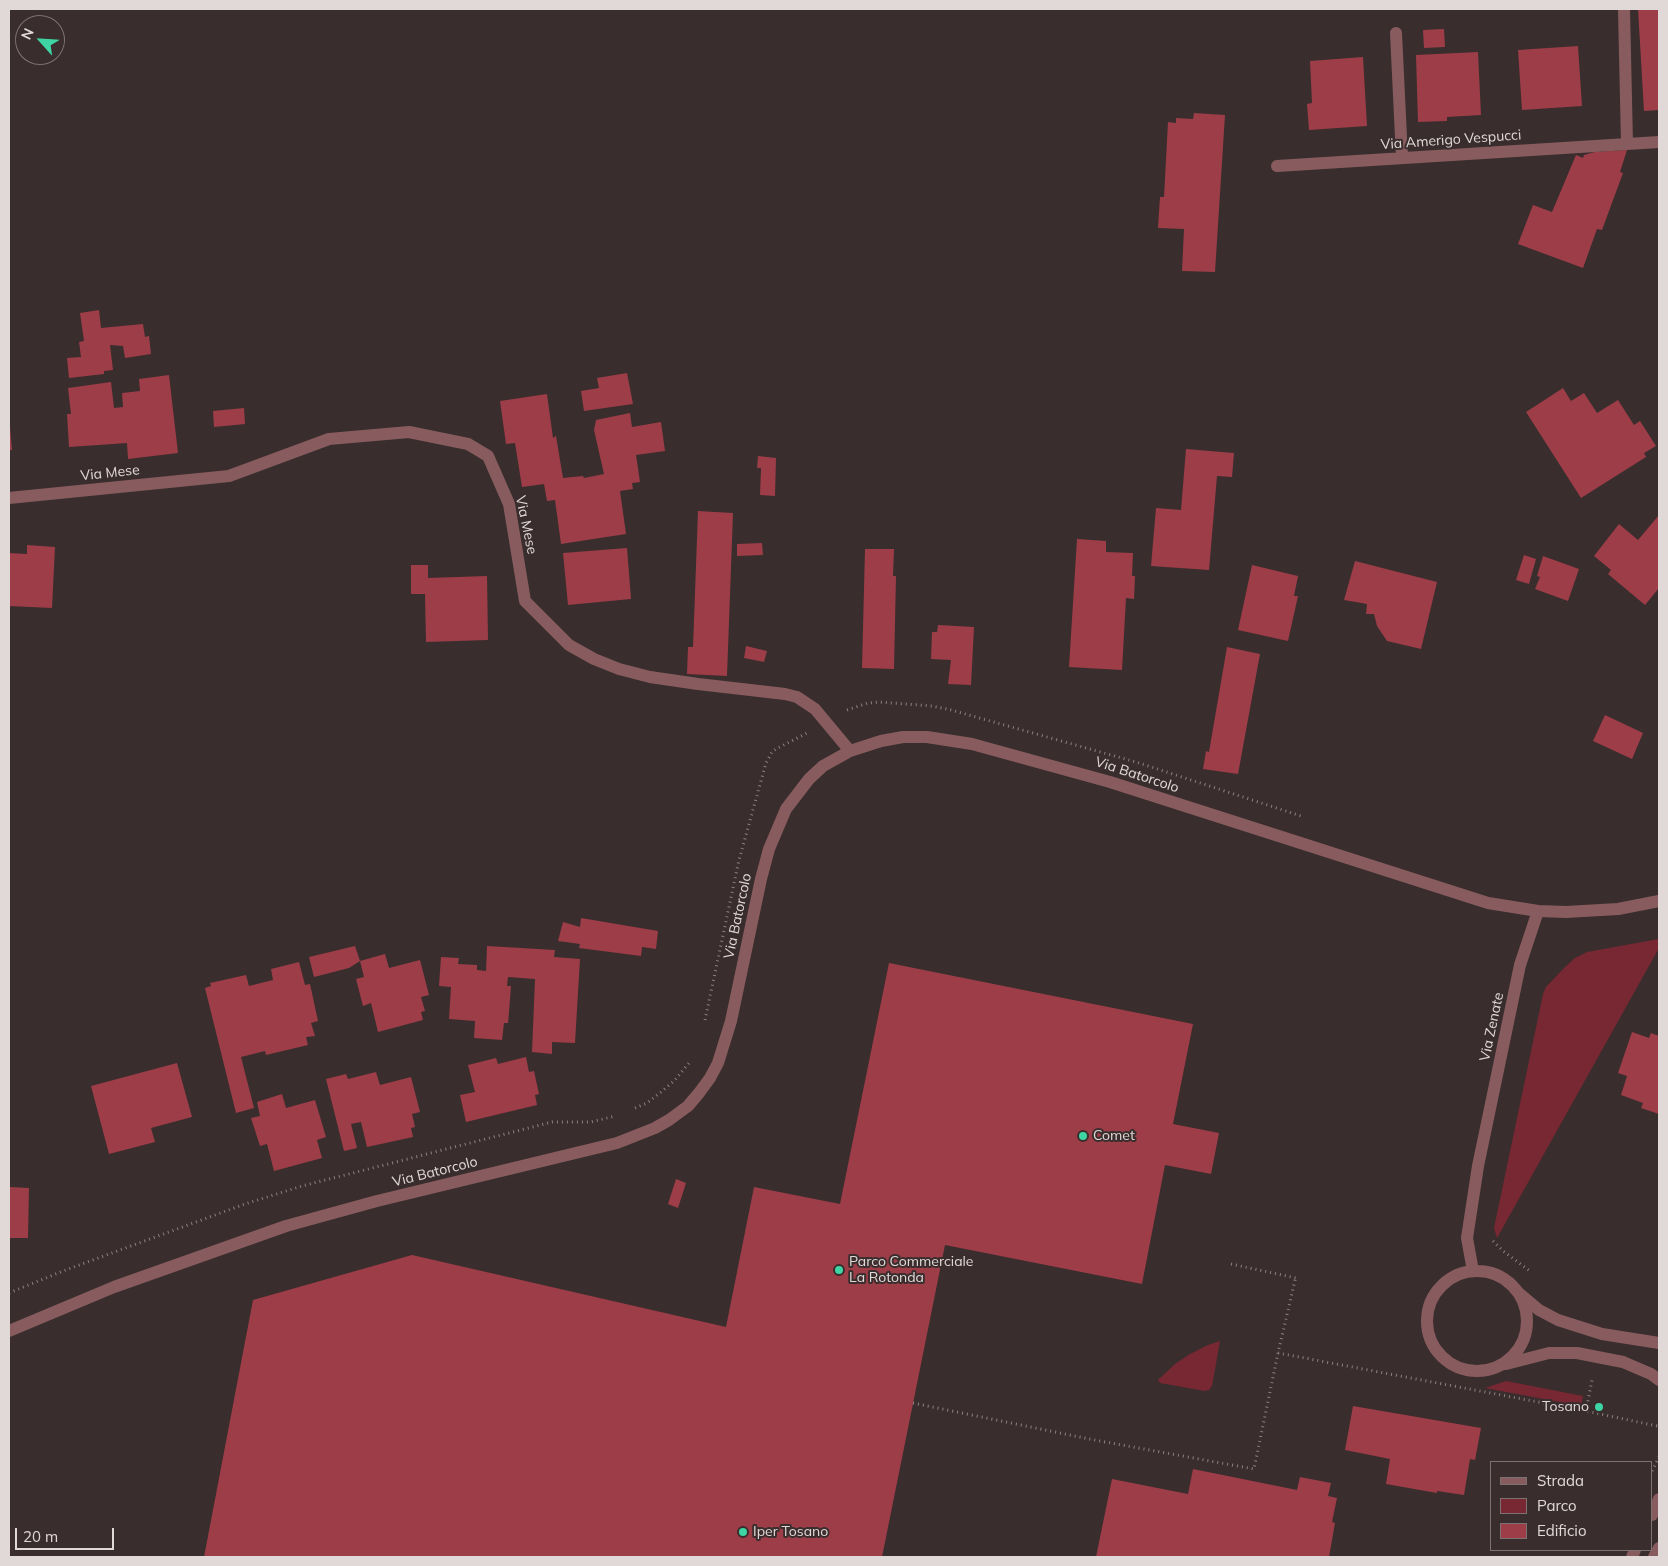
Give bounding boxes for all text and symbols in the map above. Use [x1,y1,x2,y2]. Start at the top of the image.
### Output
north arrow [15,15,65,65]
text: N [17,25,38,43]
street label: Via Amerigo Vespucci [1380,127,1522,153]
street label: Via Mese [80,462,140,484]
street label: Via Mese [512,494,540,556]
street label: Via Batorcolo [1093,754,1181,796]
street label: Via Batorcolo [721,872,755,960]
street label: Via Zenate [1477,991,1507,1063]
place label: Comet [1093,1128,1135,1144]
marker: Comet [1077,1130,1089,1142]
street label: Via Batorcolo [391,1153,479,1191]
place label: Parco Commerciale La Rotonda [849,1254,973,1286]
marker: Parco Commerciale La Rotonda [833,1264,845,1276]
place label: Tosano [1542,1399,1589,1415]
marker: Tosano [1593,1401,1605,1413]
legend [1490,1461,1653,1551]
text: Strada [1537,1471,1584,1490]
text: Parco [1537,1496,1577,1515]
scale bar [18,1518,116,1550]
text: Edificio [1537,1521,1587,1540]
place label: Iper Tosano [753,1524,828,1540]
marker: Iper Tosano [737,1526,749,1538]
text: 20 m [23,1527,58,1546]

